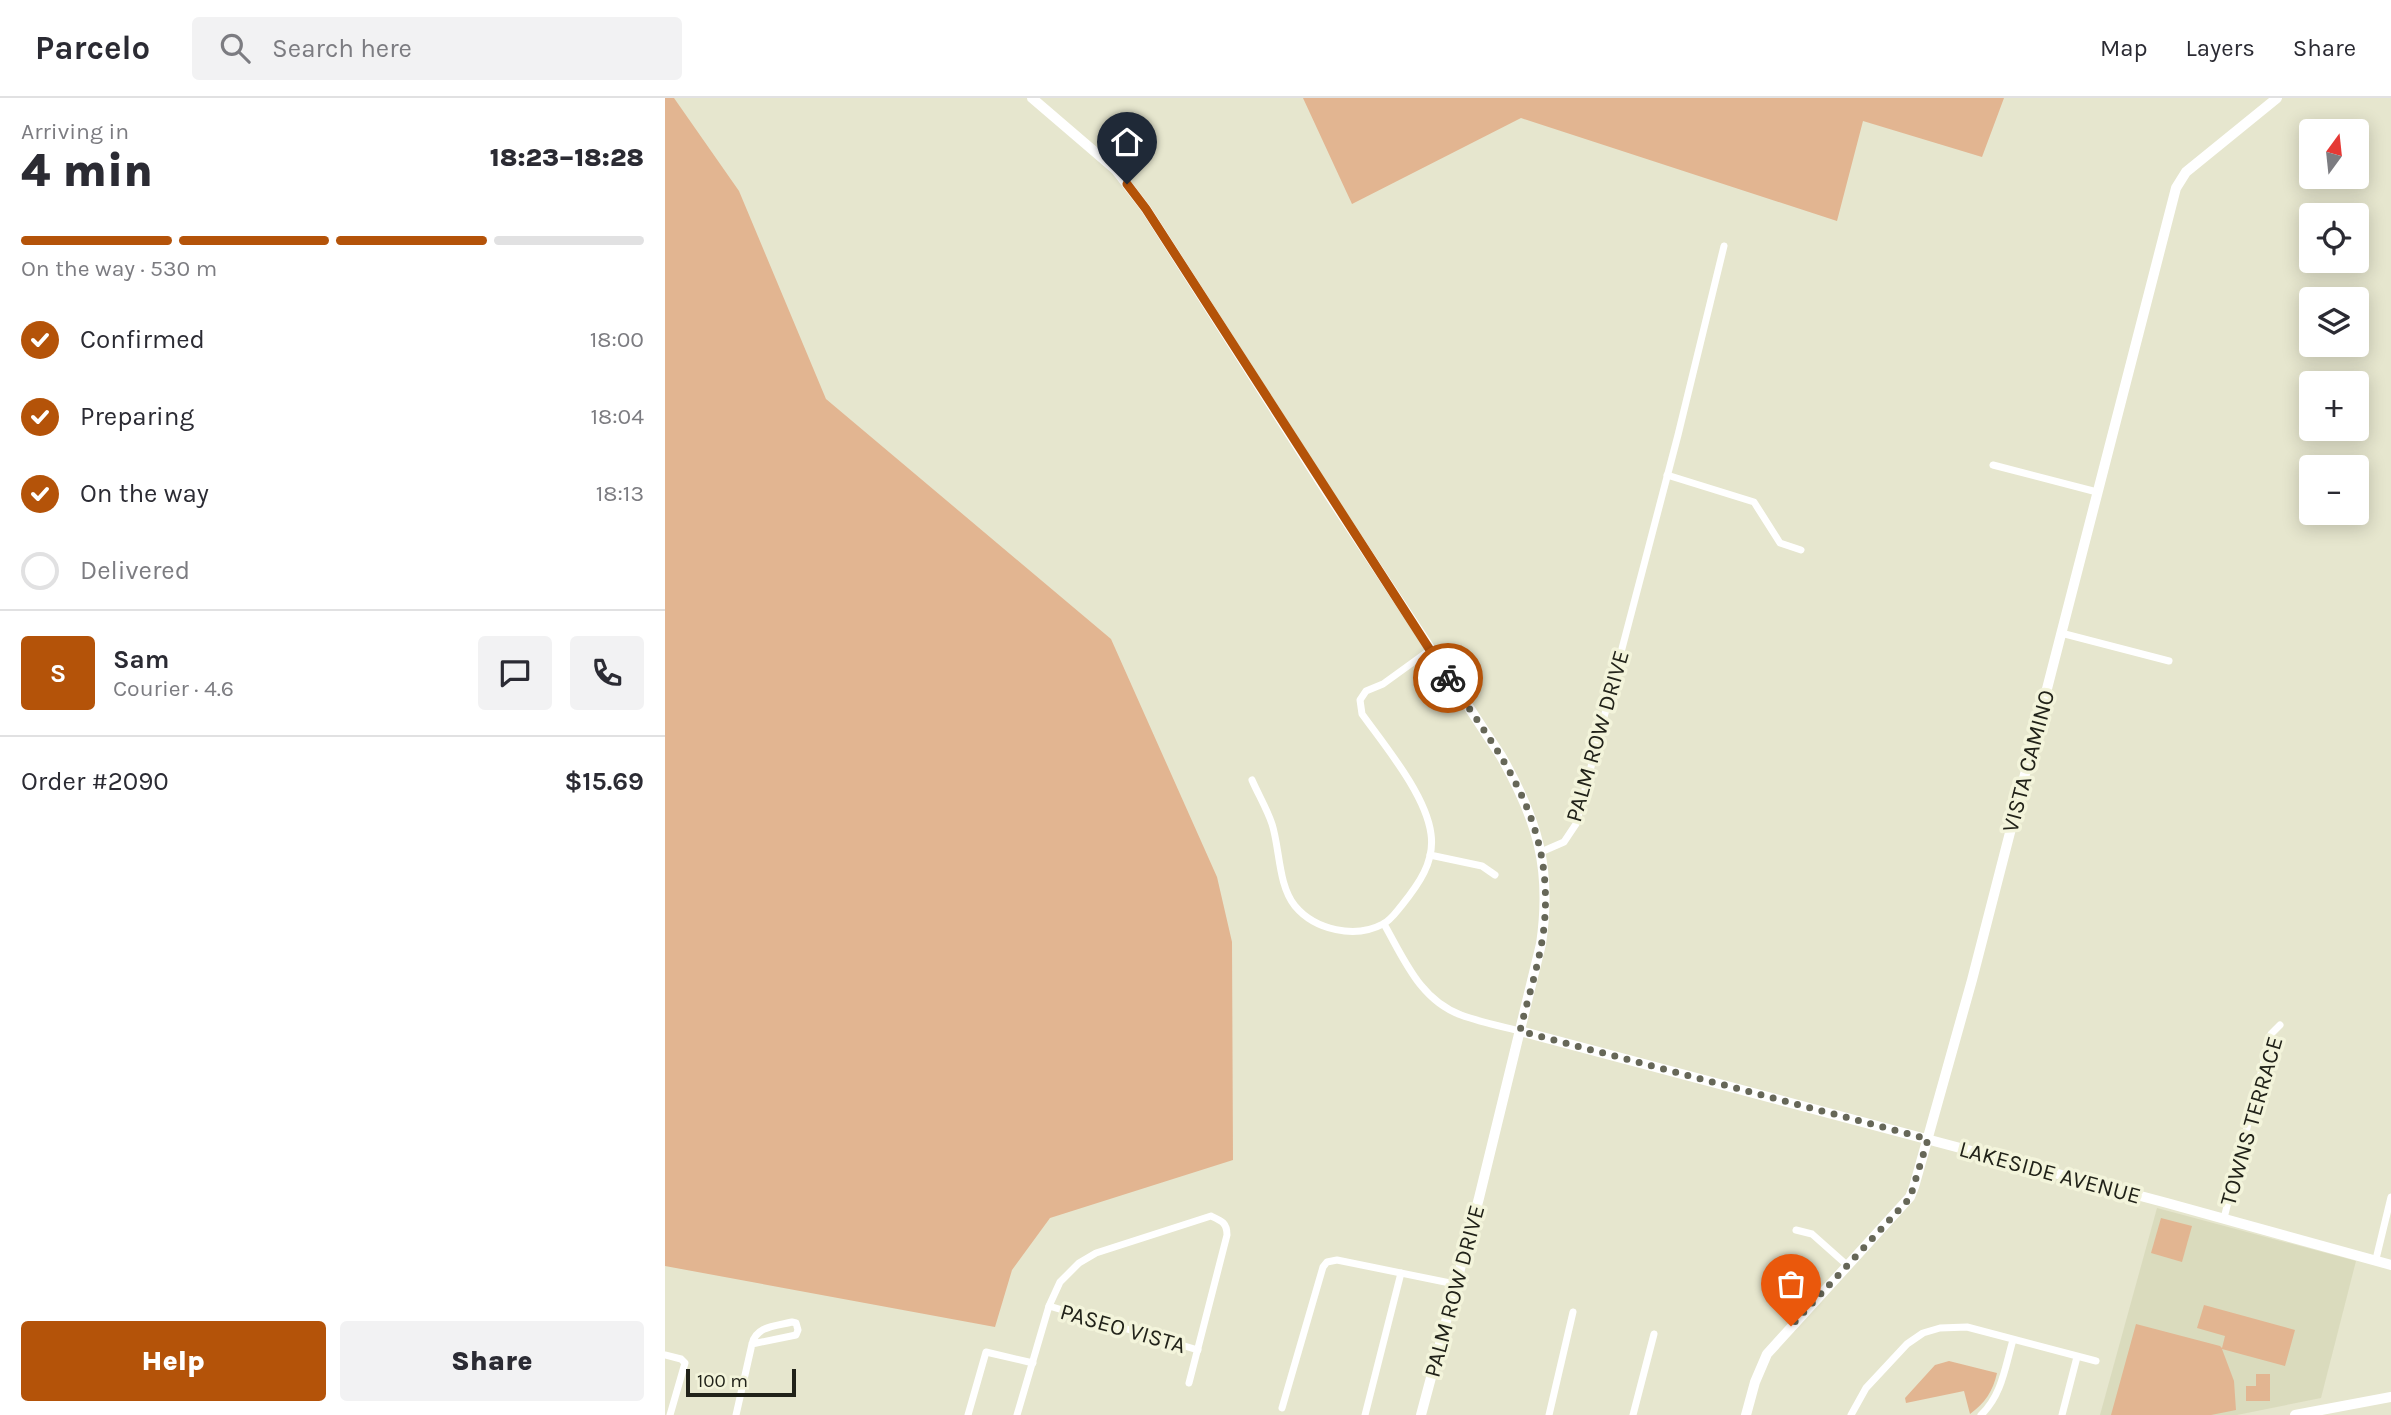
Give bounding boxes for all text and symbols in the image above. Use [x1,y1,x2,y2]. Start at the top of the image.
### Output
search box [192,17,682,80]
text: Parcelo [35,29,150,67]
icon: search [216,29,254,67]
text: Search here [272,33,412,64]
text: Map [2100,34,2148,62]
text: Layers [2186,34,2255,62]
text: Share [2293,34,2356,62]
pin [1097,112,1157,184]
text: Arriving in [21,118,129,145]
north arrow [2299,119,2369,189]
map controls [2299,119,2369,525]
icon: home [1108,123,1146,161]
text: 18:23–18:28 [490,142,644,173]
text: 4 min [21,144,153,198]
button: locate [2299,203,2369,273]
text: On the way · 530 m [21,255,217,282]
button: layers [2299,287,2369,357]
icon: check [21,321,59,359]
text: Confirmed [80,324,205,355]
text: 18:00 [590,326,644,353]
button: + [2299,371,2369,441]
icon: check [21,398,59,436]
text: Preparing [80,401,194,432]
text: 18:04 [590,403,644,430]
button: − [2299,455,2369,525]
icon: check [21,475,59,513]
text: On the way [80,478,209,509]
text: 18:13 [596,480,644,507]
text: Delivered [80,555,190,586]
button: chat [478,636,552,710]
button: phone [570,636,644,710]
courier [1413,643,1483,713]
text: Sam [113,644,169,675]
street label: PALM ROW DRIVE [1560,647,1635,825]
text: S [50,658,66,689]
icon: bike [1429,659,1467,697]
text: Courier · 4.6 [113,675,234,702]
street label: VISTA CAMINO [1997,687,2060,835]
text: Order #2090 [21,766,169,797]
text: $15.69 [564,766,644,797]
street label: TOWNS TERRACE [2214,1033,2289,1209]
street label: LAKESIDE AVENUE [1956,1135,2144,1210]
street label: PALM ROW DRIVE [1419,1202,1490,1380]
pin [1761,1254,1821,1326]
icon: bag [1772,1265,1810,1303]
street label: PASEO VISTA [1057,1298,1189,1359]
button: Help [21,1321,326,1401]
button: Share [340,1321,644,1401]
scale bar [686,1366,796,1398]
text: 100 m [697,1370,748,1392]

